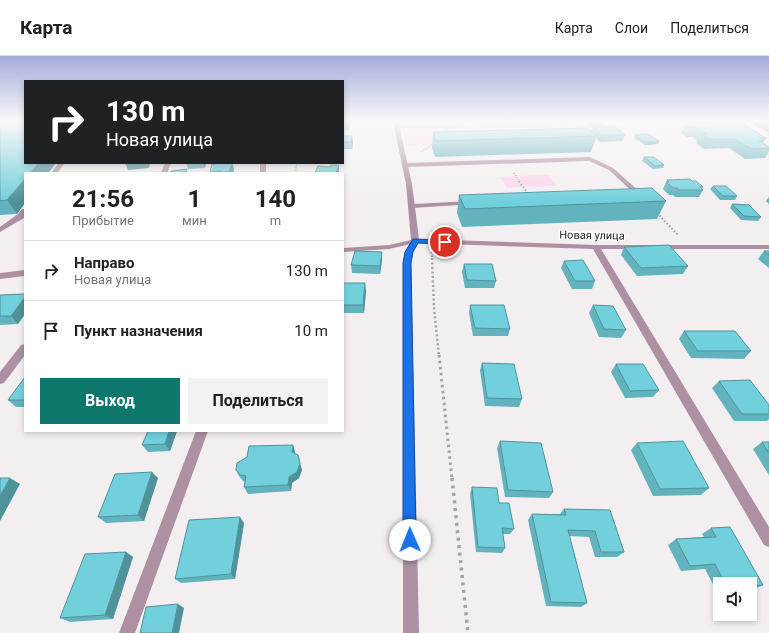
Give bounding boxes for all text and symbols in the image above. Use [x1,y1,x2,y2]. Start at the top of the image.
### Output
text: Карта [20,16,72,39]
text: Карта [555,20,593,36]
text: Слои [615,20,648,36]
text: Поделиться [670,20,749,36]
text: 130 m [106,95,185,128]
icon: right [40,96,92,148]
text: Новая улица [106,129,213,150]
text: 21:56 [72,185,134,213]
text: 1 [187,185,201,213]
text: 140 [255,185,296,213]
text: Прибытие [72,213,134,228]
text: мин [182,213,207,228]
text: m [270,213,281,228]
pin [428,225,462,259]
street label: Новая улица [559,228,625,243]
icon: arrive [434,231,456,253]
text: Направо [74,254,135,272]
icon: right [40,260,62,282]
text: 130 m [286,262,328,280]
text: Новая улица [74,272,151,287]
icon: arrive [40,320,62,342]
text: Пункт назначения [74,322,203,340]
text: 10 m [294,322,328,340]
button: Выход [40,378,180,424]
button: Поделиться [188,378,328,424]
position arrow [389,519,431,561]
map controls [713,577,757,621]
button: sound [713,577,757,621]

